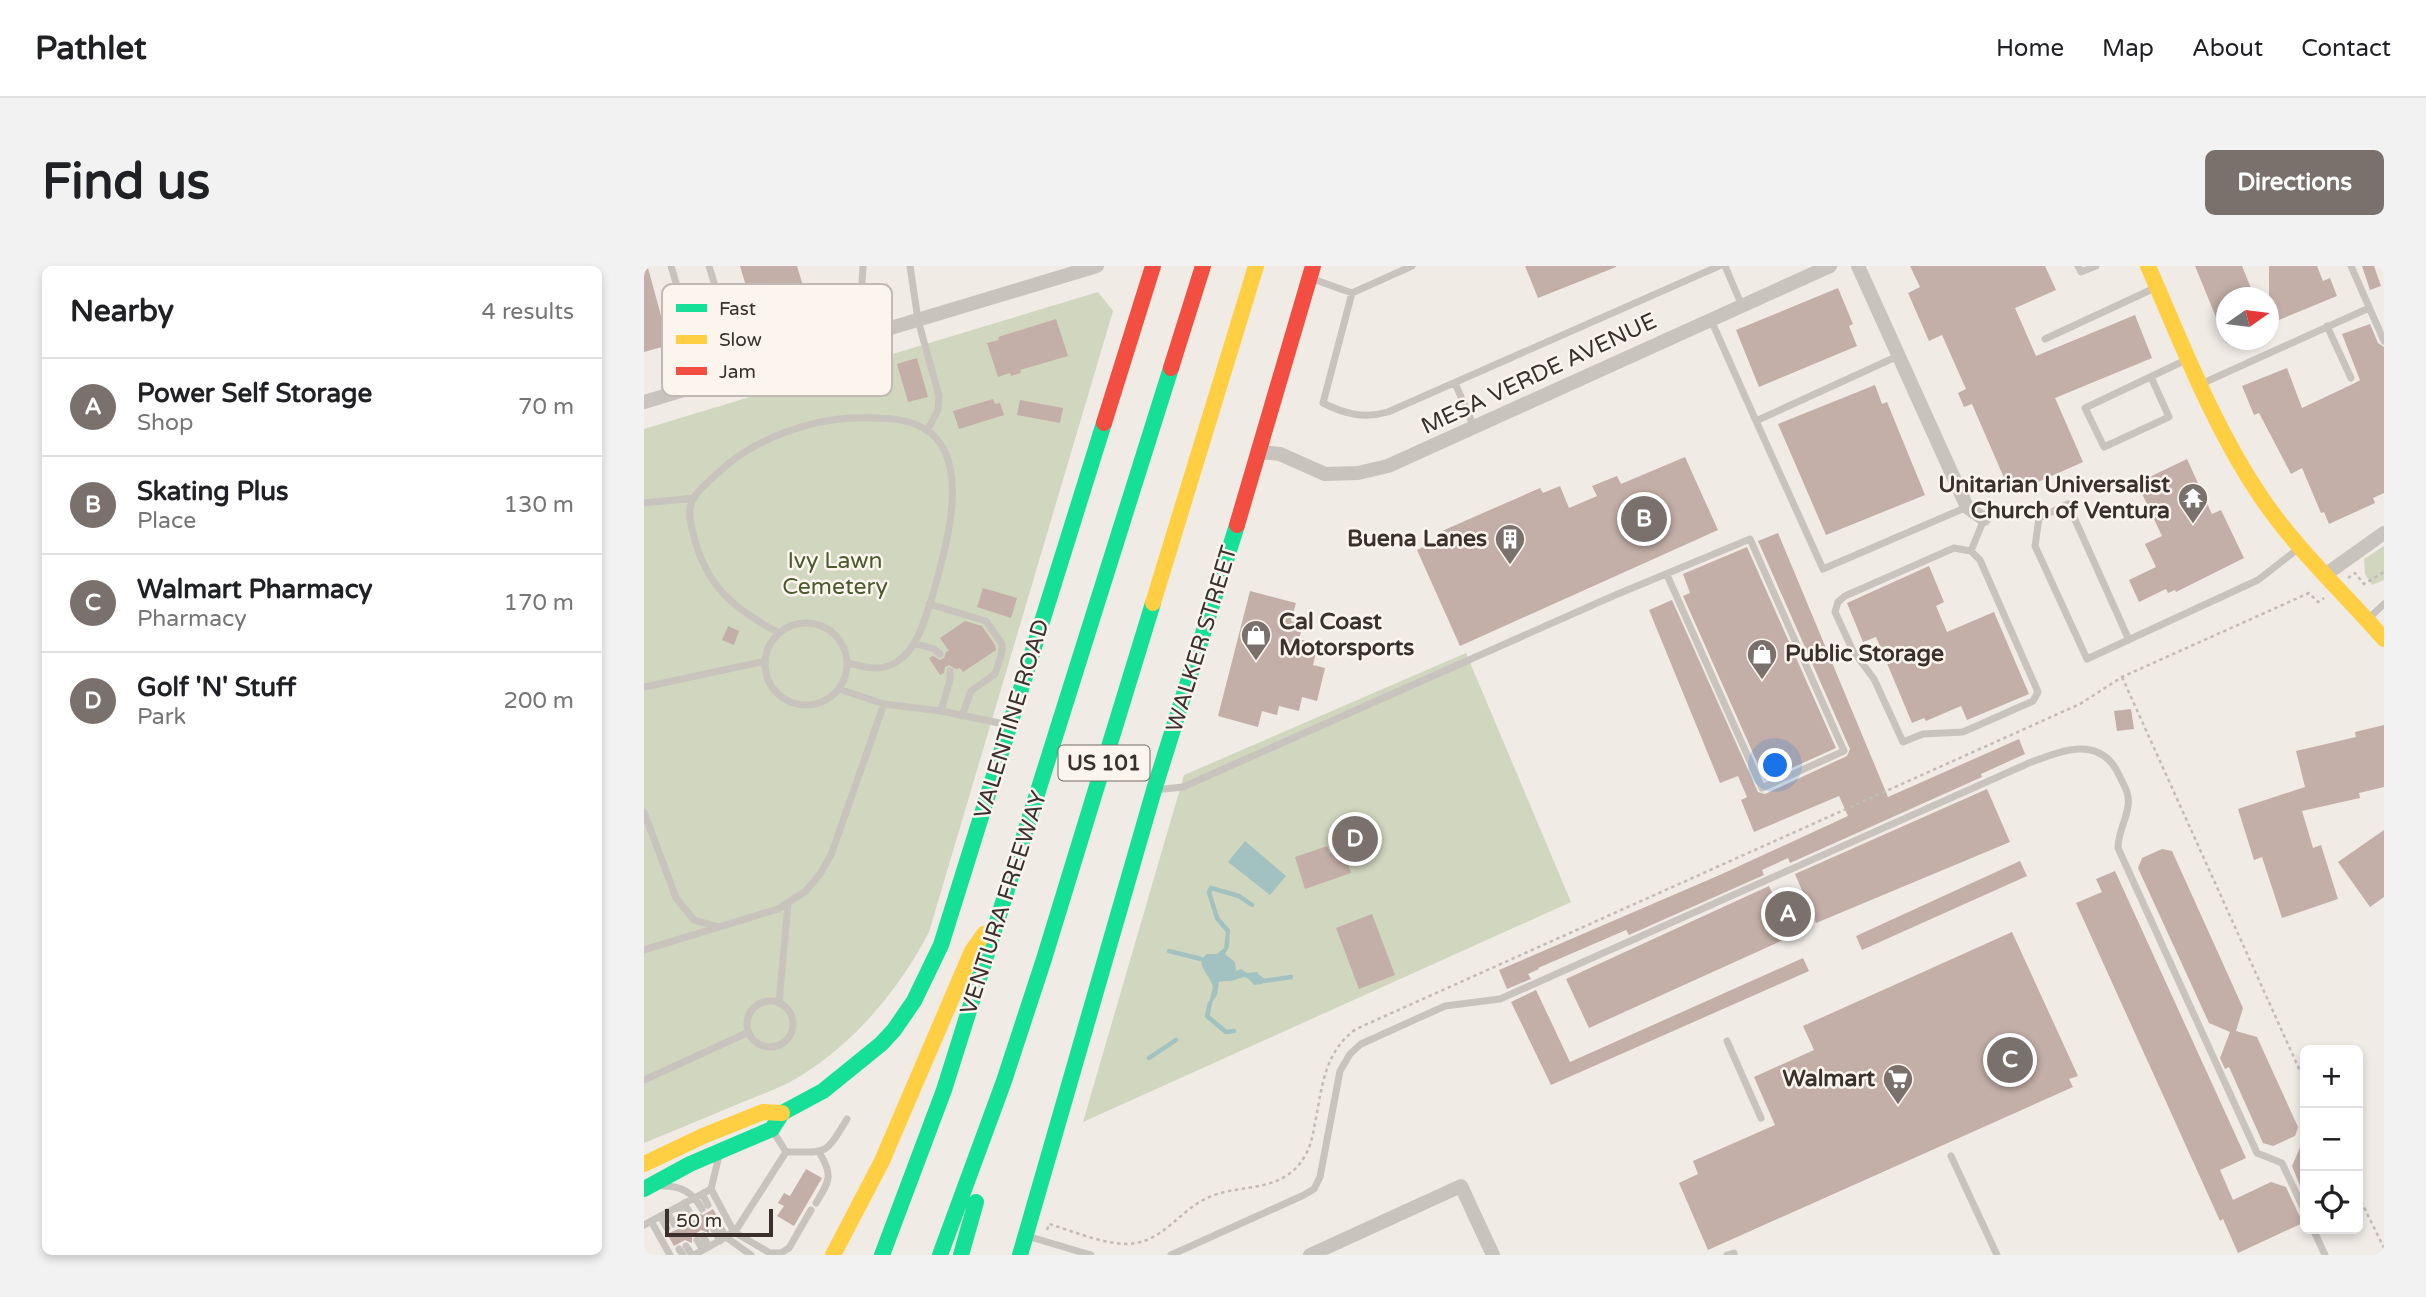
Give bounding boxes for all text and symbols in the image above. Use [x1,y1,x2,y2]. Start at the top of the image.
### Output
text: Pathlet [35,29,147,68]
text: Home [1996,34,2064,63]
text: Map [2102,34,2154,63]
text: About [2192,34,2263,63]
text: Contact [2301,34,2391,63]
button: Directions [2205,150,2384,215]
text: Find us [42,153,210,212]
legend [662,284,892,396]
north arrow [2216,287,2279,350]
text: Nearby [70,293,174,330]
text: 4 results [481,298,574,326]
text: Fast [719,298,756,320]
street label: MESA VERDE AVENUE [1417,307,1661,441]
text: Slow [719,329,762,351]
text: Jam [719,361,756,383]
text: Power Self Storage [137,378,372,409]
text: A [84,393,102,421]
text: 70 m [518,393,574,421]
text: Shop [137,409,194,437]
place label: Unitarian Universalist Church of Ventura [1938,471,2170,525]
text: Skating Plus [137,476,289,507]
temple icon: Unitarian Universalist Church of Ventura [2176,481,2210,525]
text: B [85,491,101,519]
text: 130 m [504,491,574,519]
pin: B [1621,493,1667,545]
text: Place [137,507,196,535]
building icon: Buena Lanes [1493,522,1527,566]
place label: Buena Lanes [1347,525,1487,553]
street label: WALKER STREET [1160,543,1244,735]
park label: Ivy Lawn Cemetery [782,547,888,601]
text: Walmart Pharmacy [137,574,372,605]
text: C [85,589,101,617]
text: 170 m [504,589,574,617]
text: Pharmacy [137,605,247,633]
place label: Cal Coast Motorsports [1279,608,1414,662]
street label: VALENTINE ROAD [968,616,1056,822]
shop icon: Cal Coast Motorsports [1239,618,1273,662]
shop icon: Public Storage [1745,637,1779,681]
place label: Public Storage [1785,640,1944,668]
text: Golf 'N' Stuff [137,672,296,703]
text: D [84,687,102,715]
text: 200 m [504,687,574,715]
text: Park [137,703,186,731]
road number: US 101 [1058,746,1149,780]
your location [1758,748,1792,782]
street label: VENTURA FREEWAY [955,787,1053,1018]
pin: D [1332,813,1378,865]
pin: A [1765,888,1811,940]
pin: C [1987,1034,2033,1086]
map controls [2300,1045,2363,1234]
button: + [2300,1045,2363,1108]
supermarket icon: Walmart [1881,1062,1915,1106]
place label: Walmart [1782,1065,1875,1093]
button: − [2300,1108,2363,1171]
button: locate [2300,1171,2363,1234]
scale bar [665,1206,774,1238]
text: 50 m [676,1210,722,1232]

